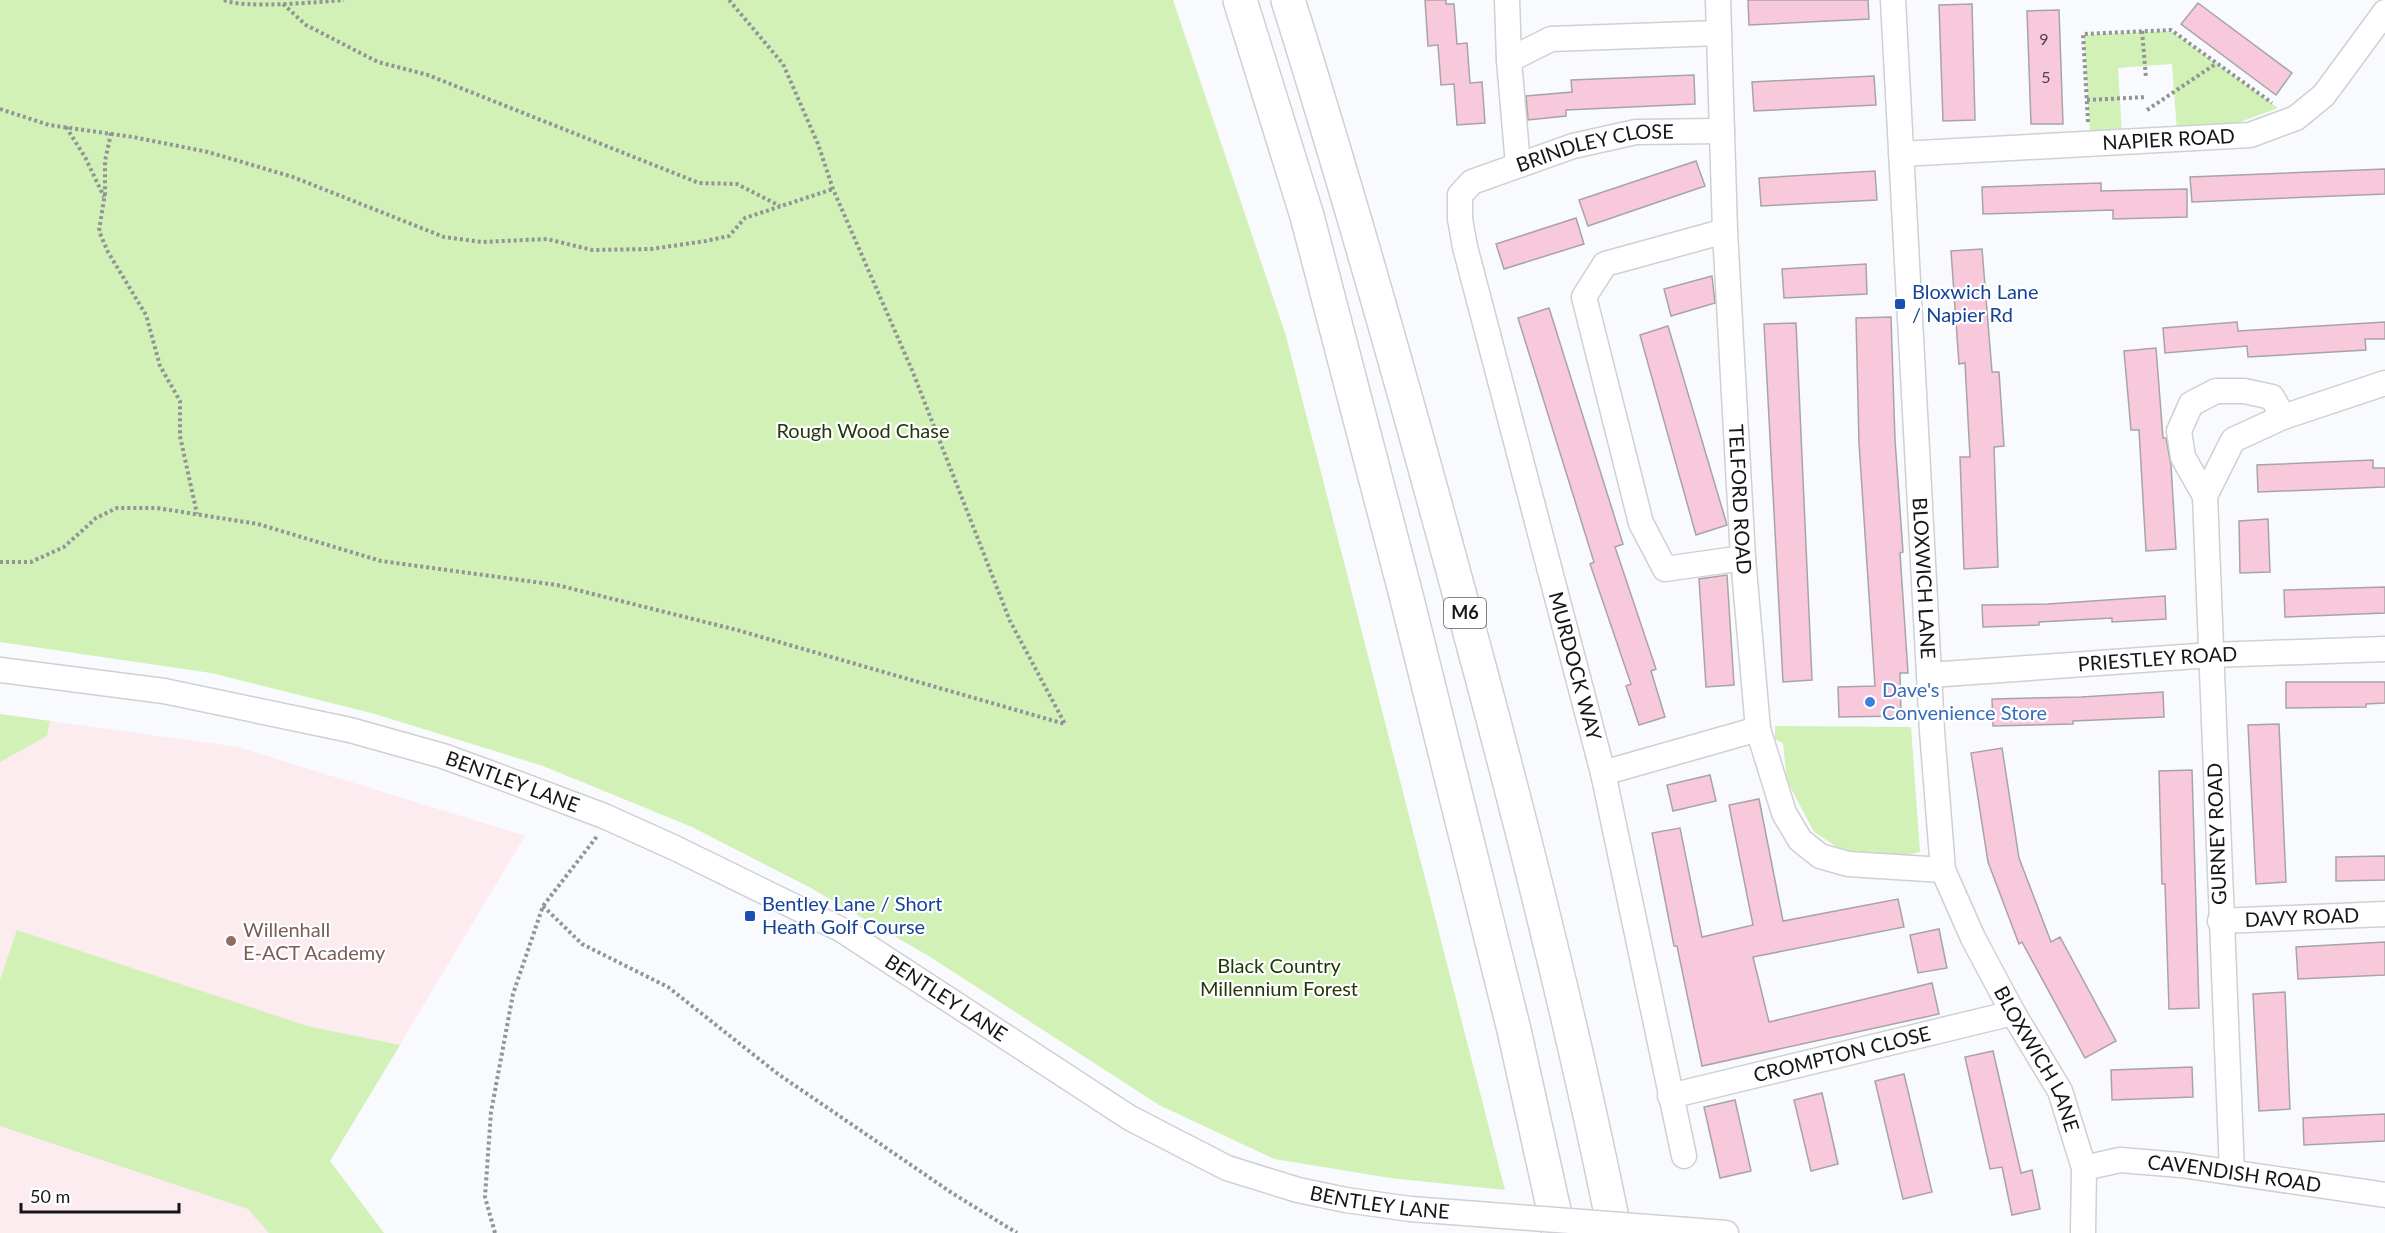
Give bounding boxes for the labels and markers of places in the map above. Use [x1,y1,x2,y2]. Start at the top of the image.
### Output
place label: Bloxwich Lane / Napier Rd [1912,279,2039,326]
marker: Bloxwich Lane / Napier Rd [1893,297,1907,311]
place label: Dave's Convenience Store [1882,677,2047,724]
marker: Dave's Convenience Store [1863,695,1877,709]
place label: Bentley Lane / Short Heath Golf Course [762,891,942,938]
marker: Bentley Lane / Short Heath Golf Course [743,909,757,923]
place label: Willenhall E-ACT Academy [243,917,386,964]
marker: Willenhall E-ACT Academy [224,934,238,948]

